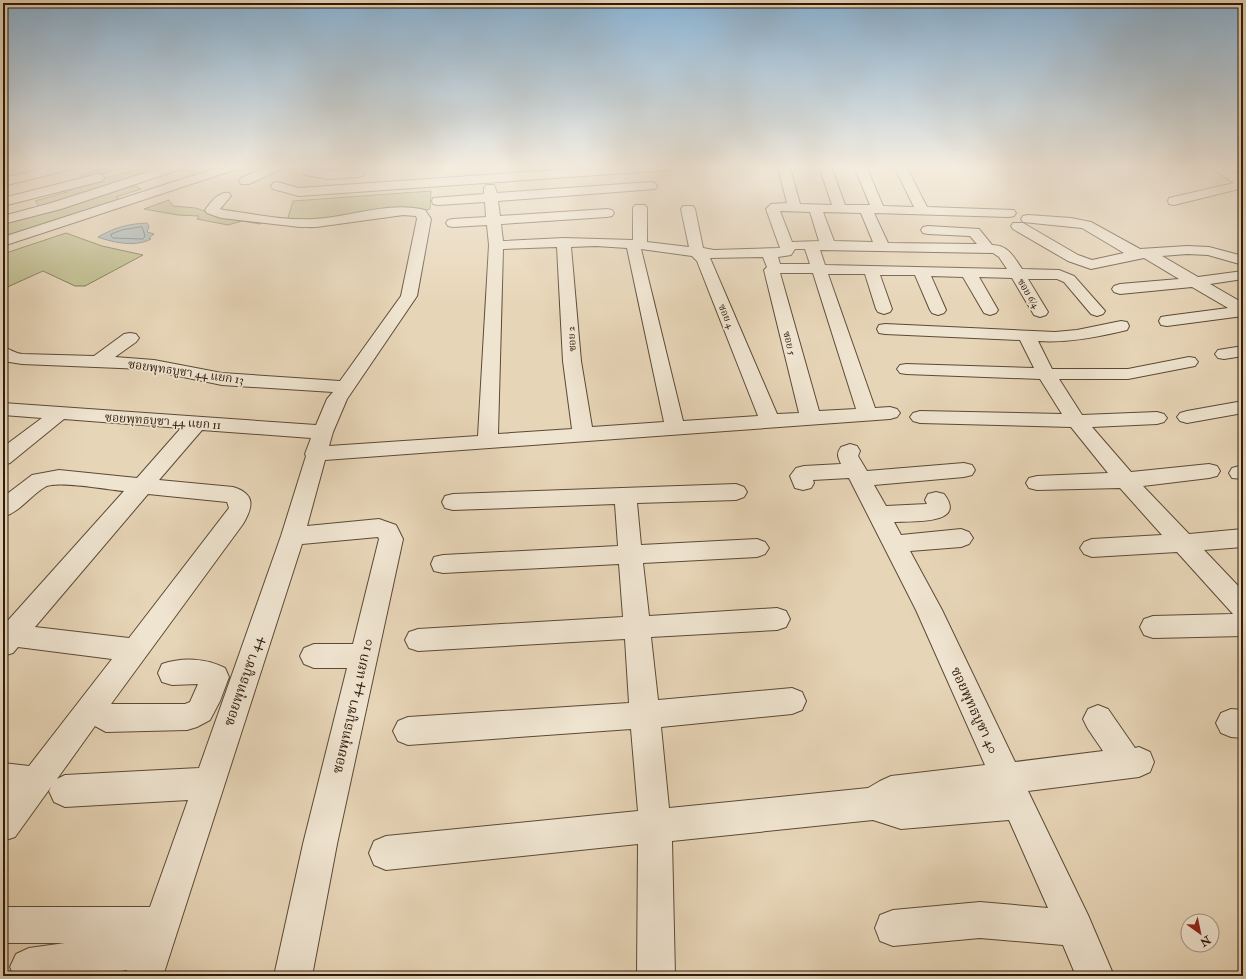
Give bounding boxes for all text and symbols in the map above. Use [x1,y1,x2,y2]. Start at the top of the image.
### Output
street label: ซอย 6/4 [1015,276,1042,311]
street label: ซอย 4 [716,302,737,331]
street label: ซอย 2 [565,326,579,352]
street label: ซอย 5 [780,330,798,357]
street label: ซอยพุทธบูชา 44 แยก 13 [127,357,245,388]
street label: ซอยพุทธบูชา 44 แยก 11 [104,410,222,433]
street label: ซอยพุทธบูชา 44 [220,633,267,728]
street label: ซอยพุทธบูชา 44 แยก 10 [329,637,376,775]
street label: ซอยพุทธบูชา 40 [947,664,1002,756]
north arrow [1180,913,1220,953]
text: N [1197,932,1214,950]

